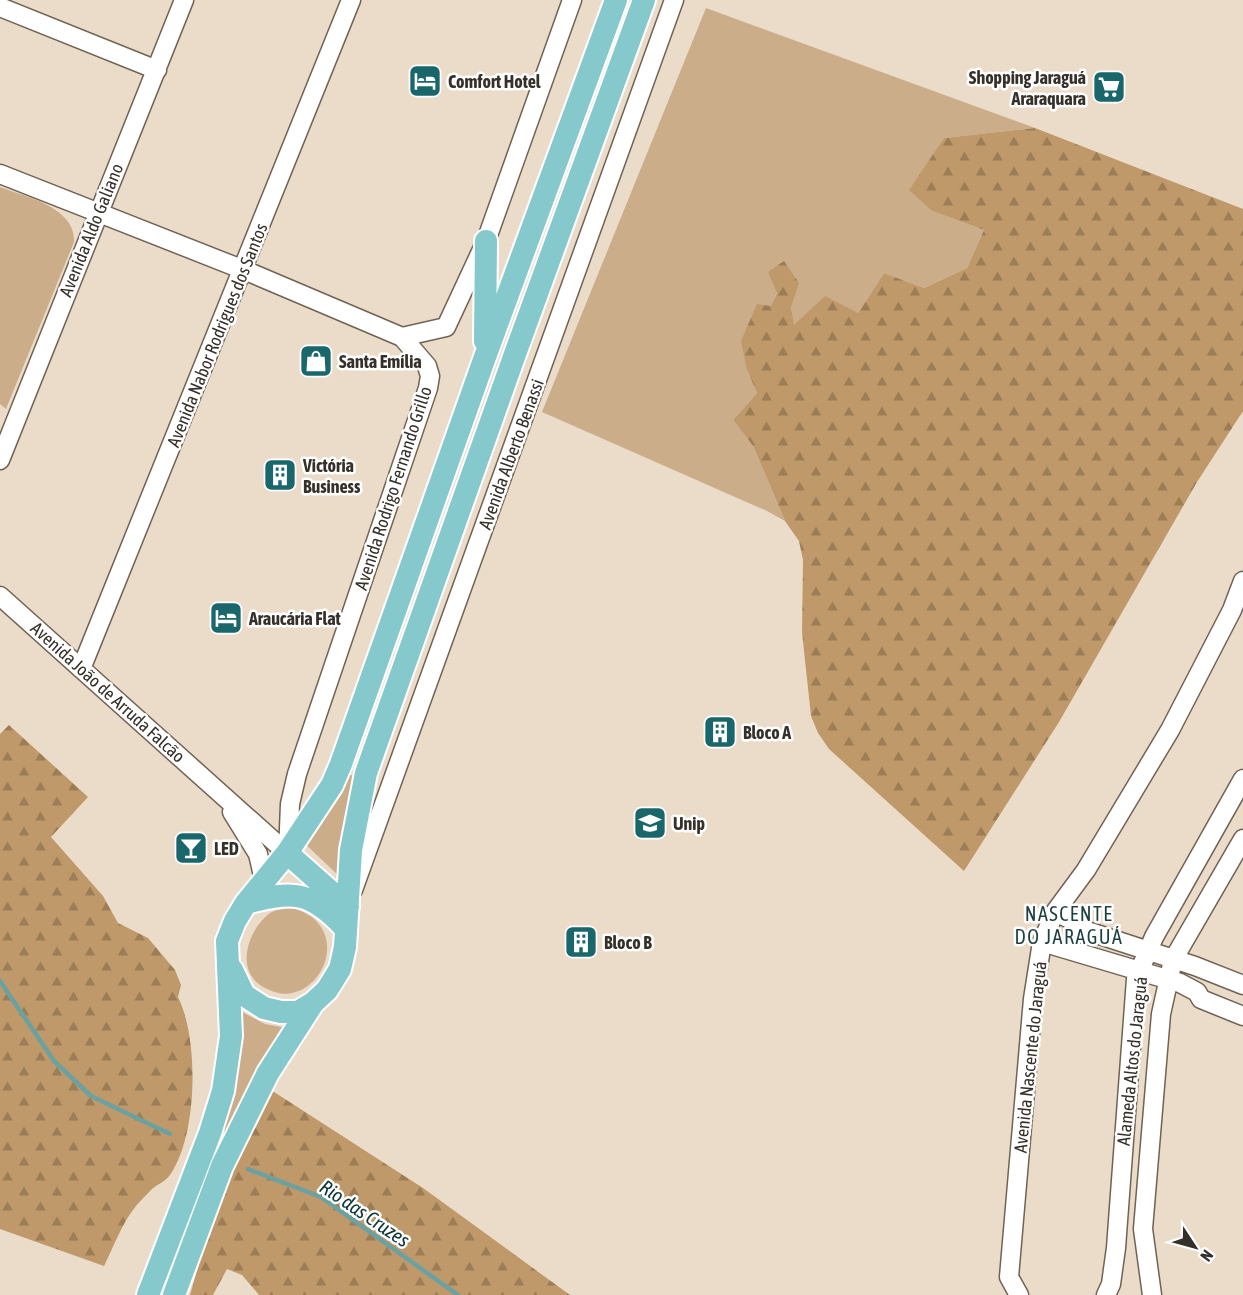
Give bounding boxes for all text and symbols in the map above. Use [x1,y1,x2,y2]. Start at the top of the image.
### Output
hotel icon: Comfort Hotel [407,63,443,99]
place label: Shopping Jaraguá Araraquara [969,67,1086,109]
supermarket icon: Shopping Jaraguá Araraquara [1091,69,1127,105]
place label: Comfort Hotel [448,71,541,92]
street label: Avenida Aldo Galiano [55,160,127,300]
street label: Avenida Nabor Rodrigues dos Santos [162,220,272,450]
shop icon: Santa Emília [298,343,334,379]
place label: Santa Emília [339,351,422,372]
street label: Avenida Alberto Benassi [474,376,548,532]
street label: Avenida Rodrigo Fernando Grillo [350,384,436,592]
place label: Victória Business [302,455,361,497]
building icon: Victória Business [262,457,298,493]
hotel icon: Araucária Flat [208,600,244,636]
place label: Araucária Flat [248,608,342,629]
street label: Avenida João de Arruda Falcão [27,617,189,767]
building icon: Bloco A [702,714,738,750]
place label: Bloco A [743,722,791,743]
school or university icon: Unip [632,805,668,841]
place label: Unip [673,813,705,834]
bar icon: LED [173,830,209,866]
place label: LED [214,838,239,859]
district label: NASCENTE DO JARAGUÁ [1015,902,1123,948]
building icon: Bloco B [563,924,599,960]
place label: Bloco B [604,932,652,953]
street label: Avenida Nascente do Jaraguá [1009,960,1051,1154]
street label: Alameda Altos do Jaraguá [1113,975,1151,1147]
water label: Rio das Cruzes [316,1175,414,1251]
north arrow [1165,1217,1225,1277]
text: N [1197,1247,1217,1265]

